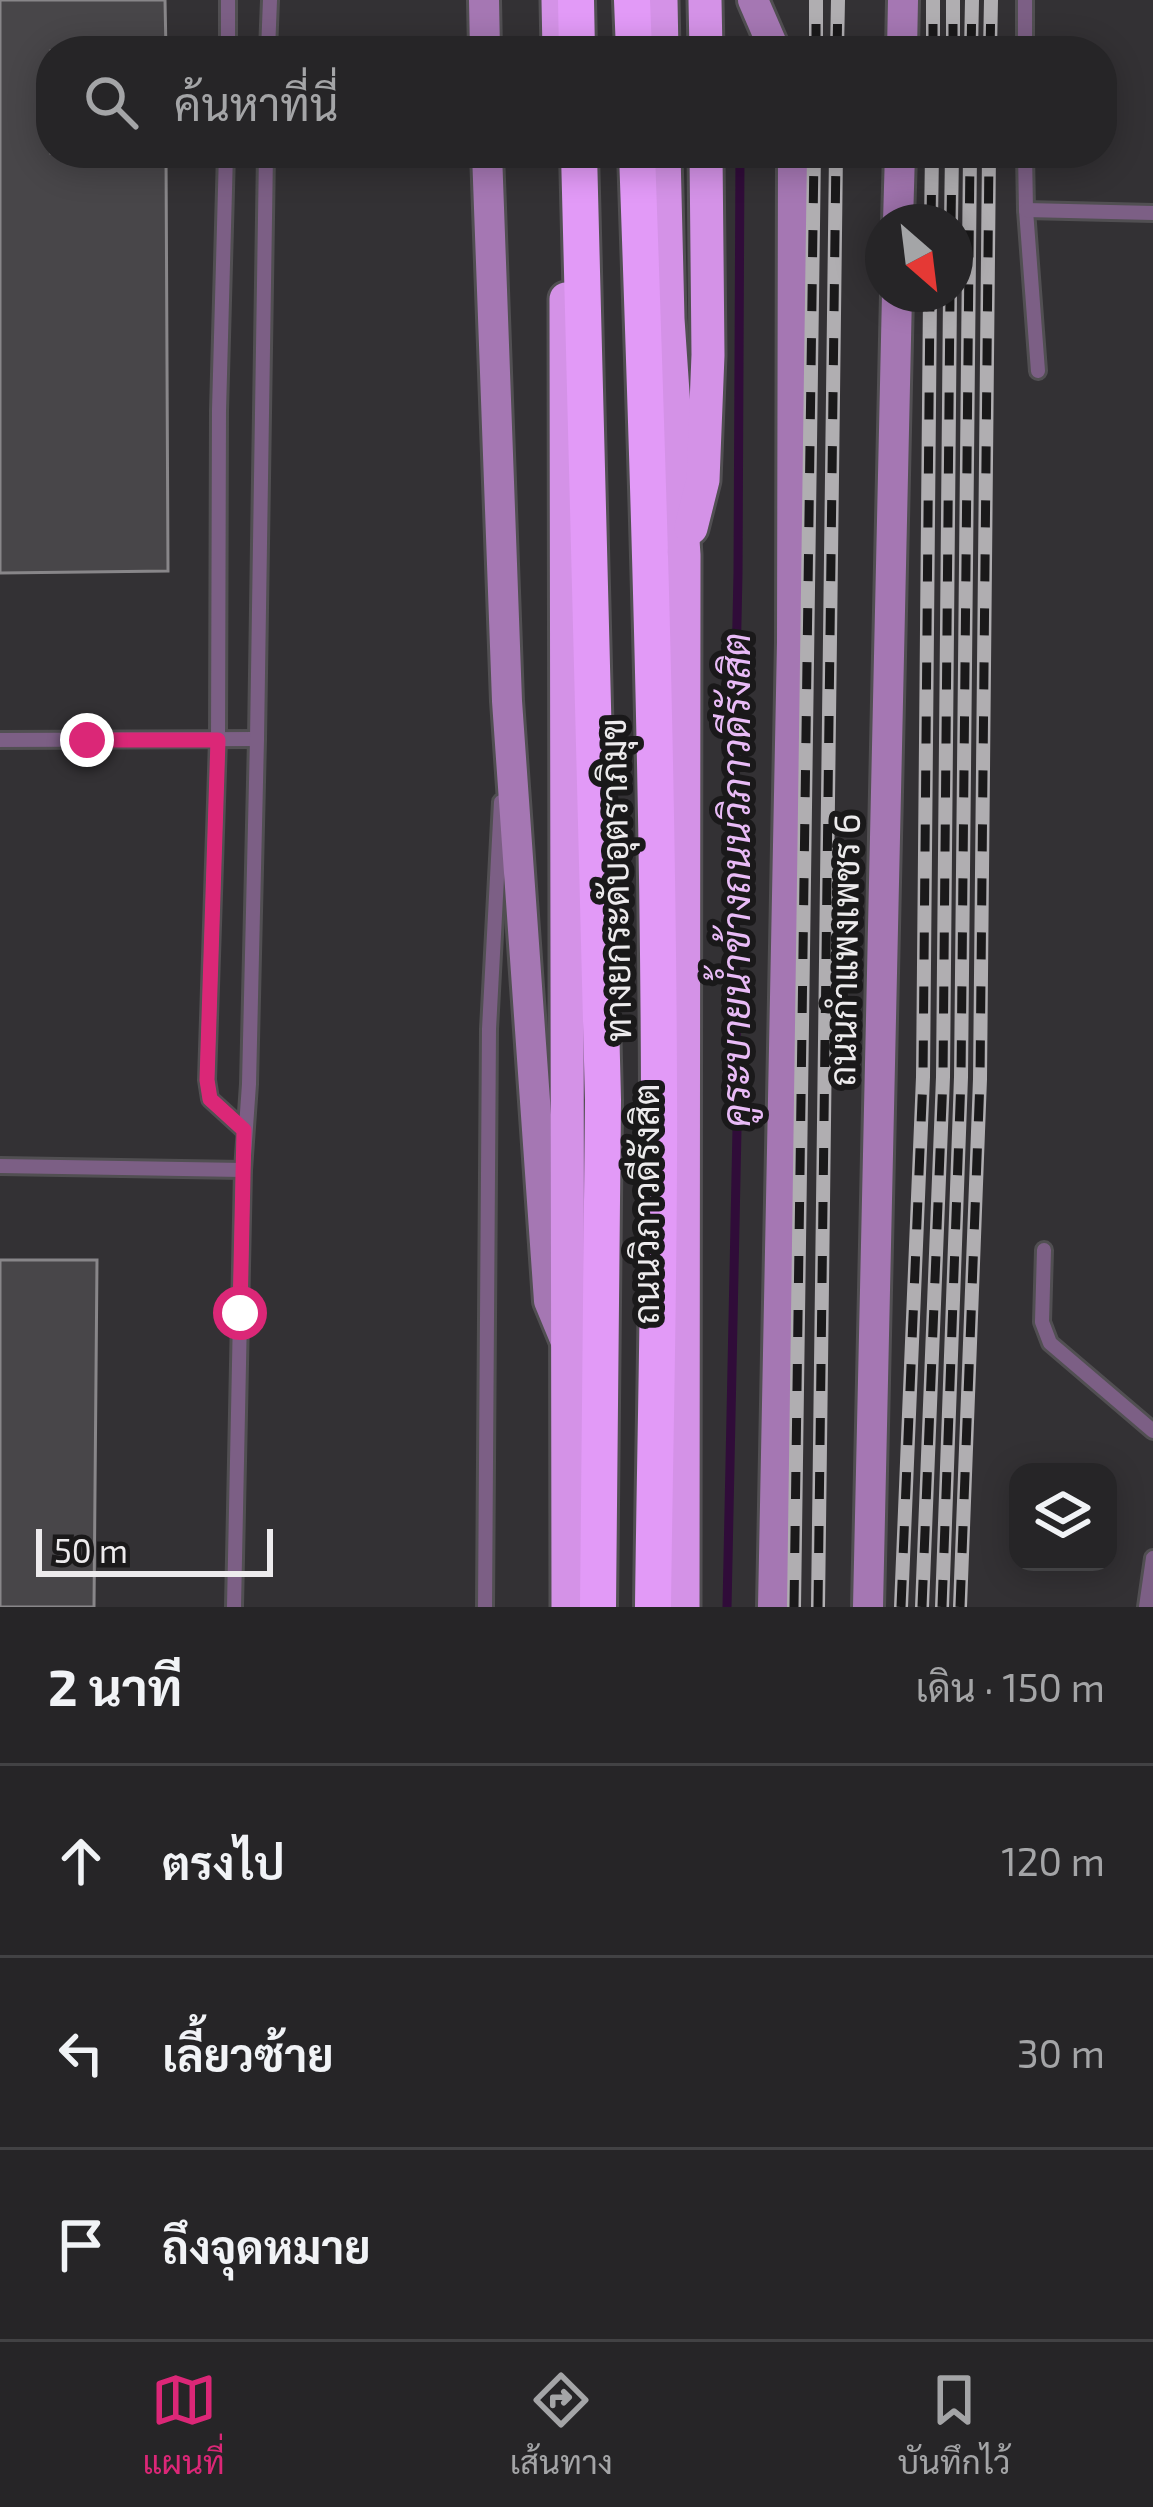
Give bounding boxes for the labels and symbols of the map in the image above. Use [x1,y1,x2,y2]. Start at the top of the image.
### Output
north arrow [865,204,973,312]
water label: คูระบายน้ำข้างถนนวิภาวดีรังสิต [703,633,763,1127]
route end [60,713,114,767]
street label: ทางยกระดับอุตราภิมุข [590,718,643,1042]
street label: ถนนกำแพงเพชร 6 [819,813,867,1087]
street label: ถนนวิภาวดีรังสิต [623,1083,666,1325]
route start [213,1286,267,1340]
scale bar [36,1523,273,1576]

